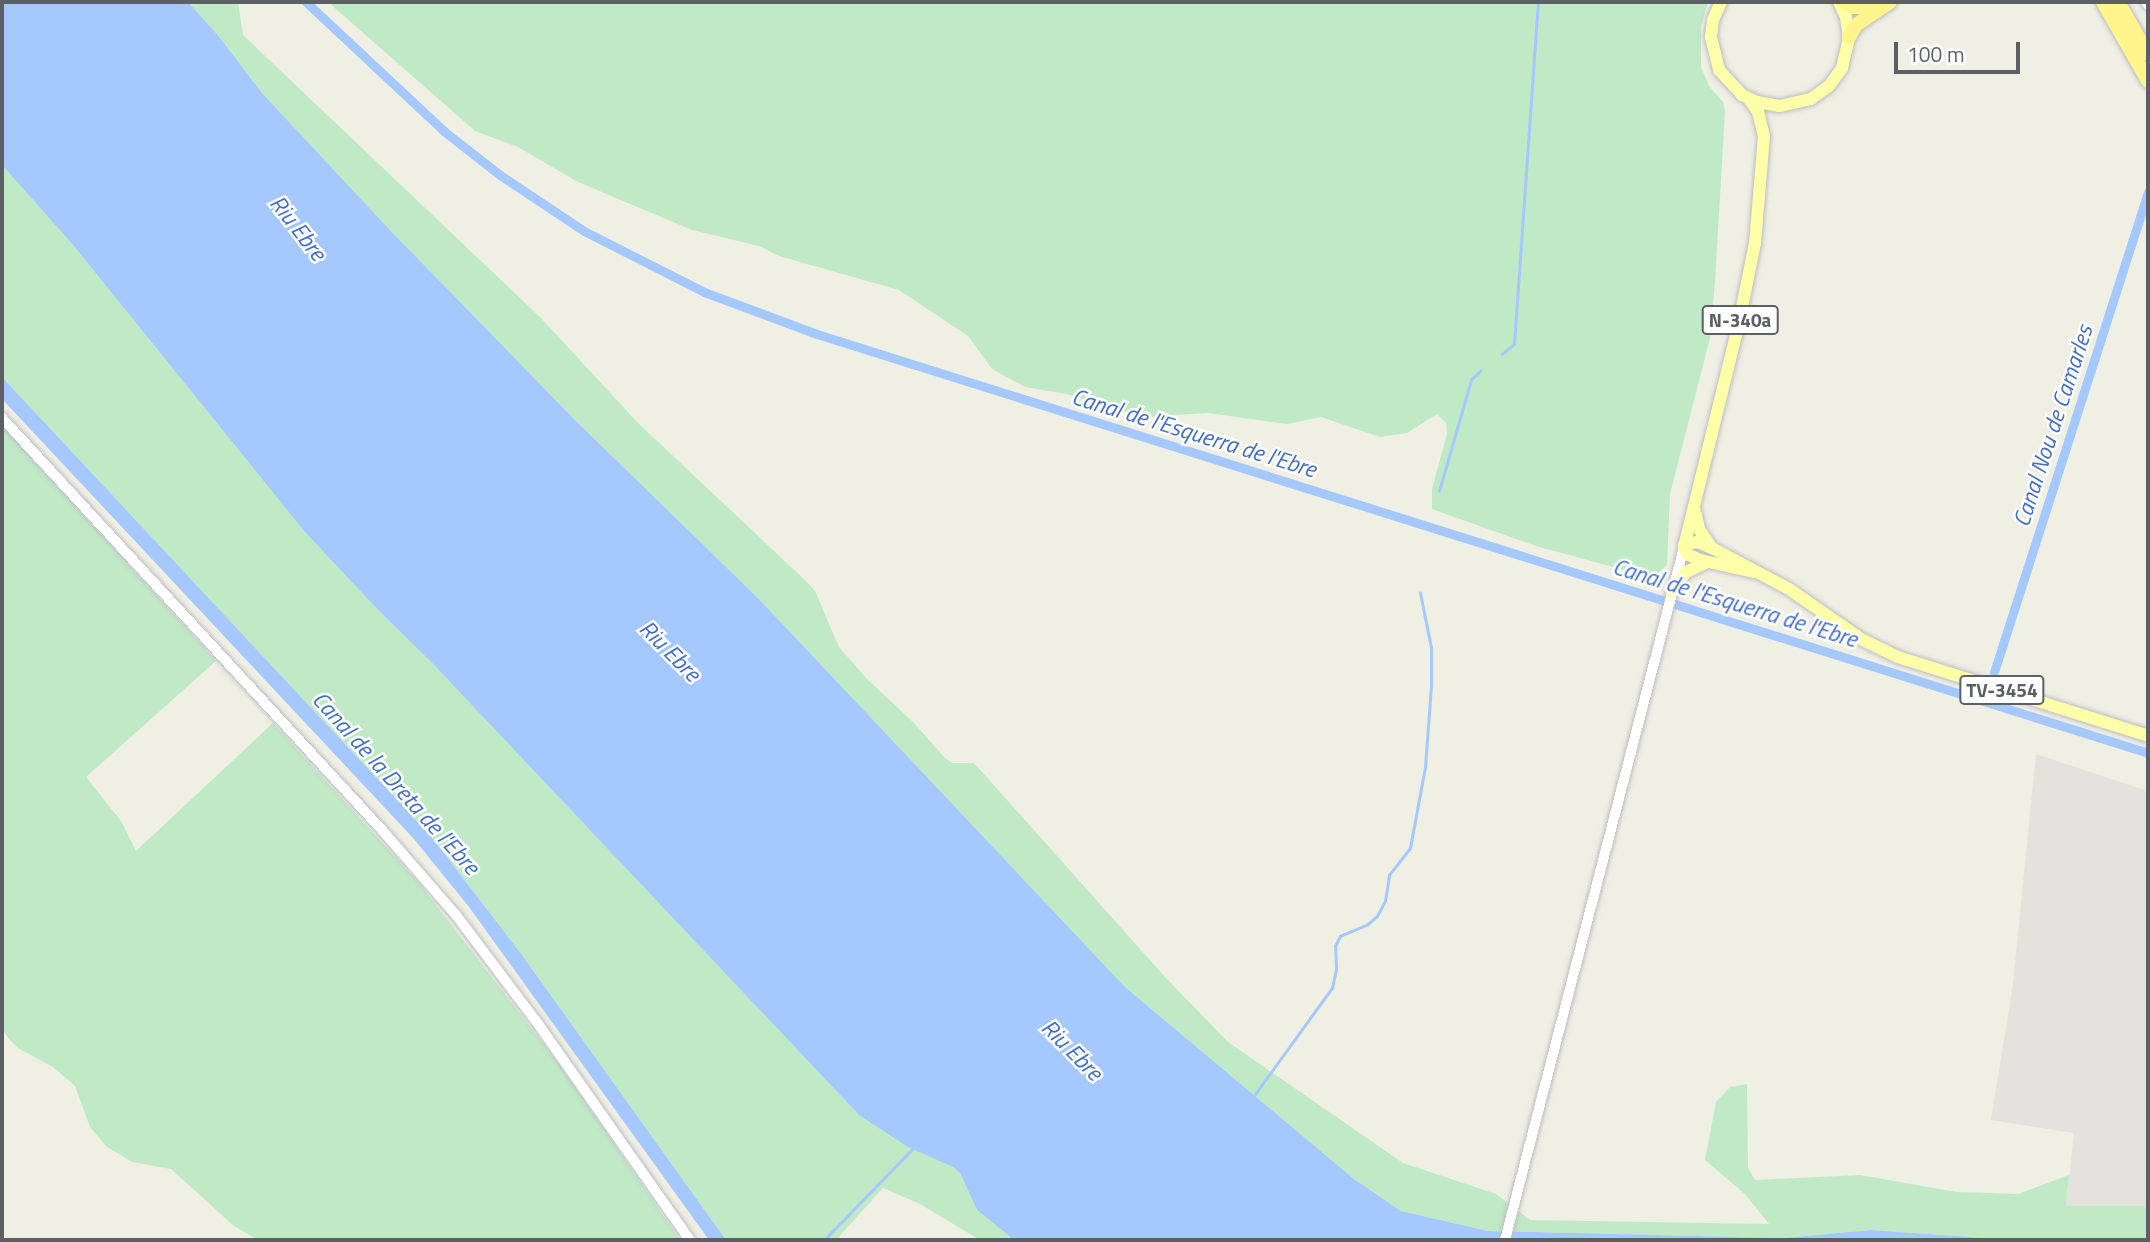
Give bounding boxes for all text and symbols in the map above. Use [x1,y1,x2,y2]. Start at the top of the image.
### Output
scale bar [1898,28,2024,72]
text: 100 m [1907,38,1964,70]
water label: Riu Ebre [264,190,332,266]
road number: N-340a [1702,304,1778,336]
water label: Canal Nou de Camarles [2007,322,2099,530]
water label: Canal de l'Esquerra de l'Ebre [1068,383,1320,483]
water label: Canal de l'Esquerra de l'Ebre [1609,553,1861,653]
water label: Riu Ebre [634,615,706,687]
road number: TV-3454 [1958,674,2046,706]
water label: Canal de la Dreta de l'Ebre [307,686,485,880]
water label: Riu Ebre [1036,1014,1108,1086]

